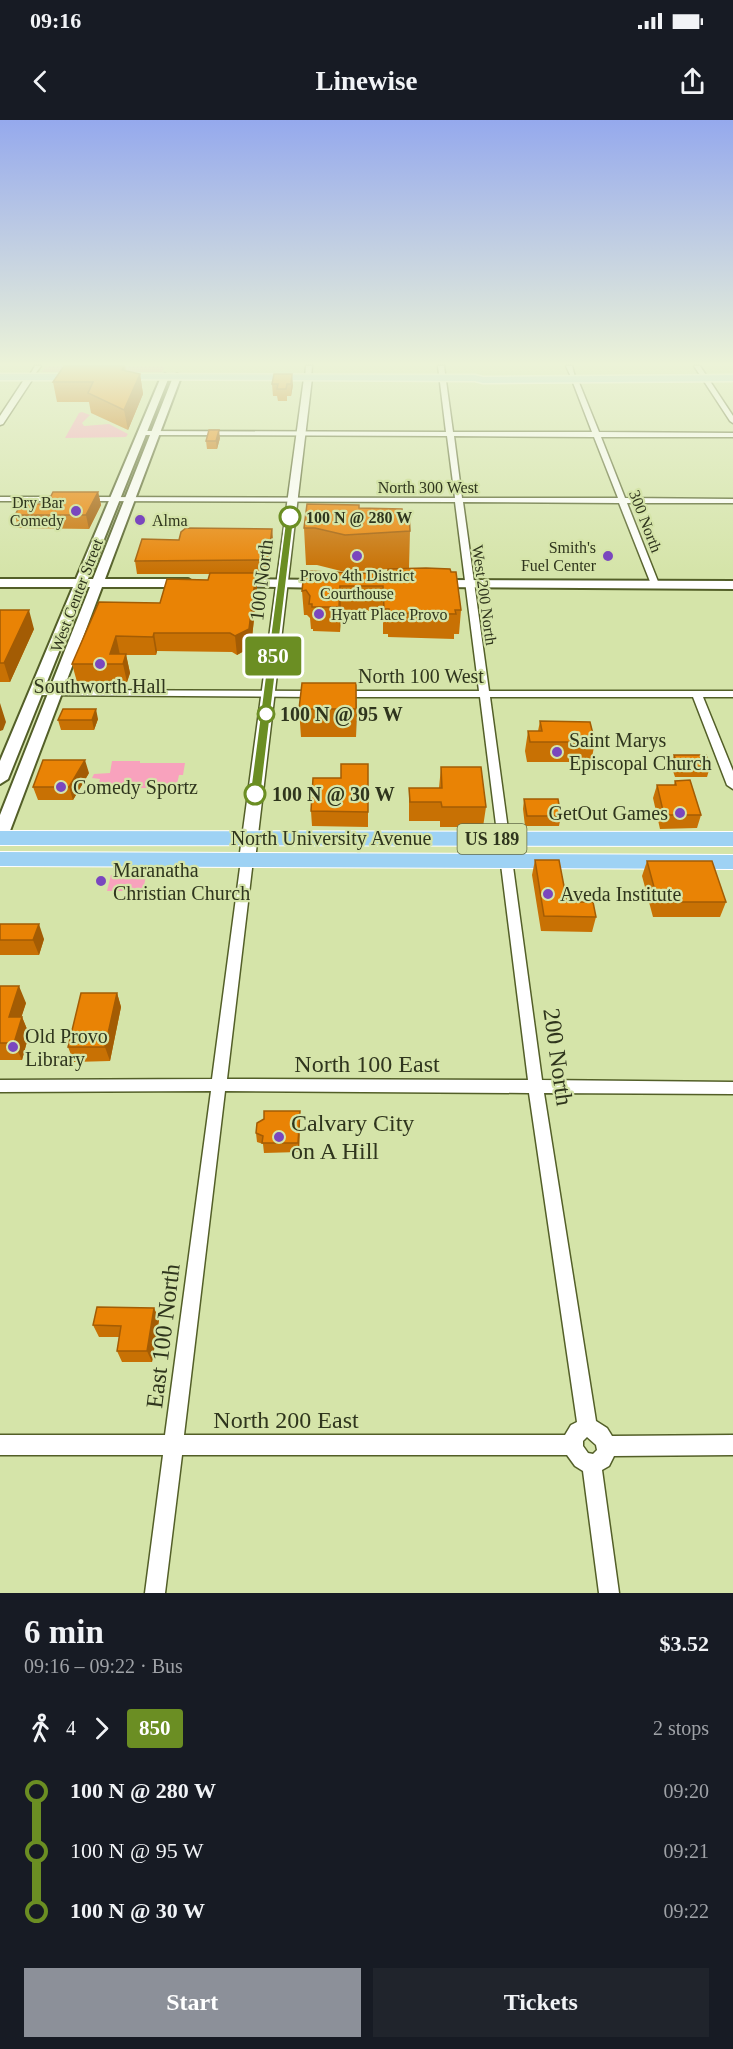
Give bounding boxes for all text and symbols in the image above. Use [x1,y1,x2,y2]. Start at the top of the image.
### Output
text: 09:16 [30,8,81,33]
icon: back [24,65,57,98]
icon: share [676,65,709,98]
text: Linewise [315,66,418,96]
street label: North 300 West [378,479,479,496]
street label: 300 North [626,488,665,555]
place label: Dry Bar Comedy [10,494,65,530]
marker: Dry Bar Comedy [69,504,83,518]
marker: 100 N @ 280 W [279,506,301,528]
place label: 100 N @ 280 W [306,509,412,527]
place label: Alma [152,512,188,529]
marker: Alma [133,513,147,527]
street label: West Center Street [47,536,106,654]
street label: 100 North [245,538,277,622]
place label: Smith's Fuel Center [521,539,597,574]
street label: West 200 North [469,544,500,646]
marker: Provo 4th District Courthouse [350,549,364,563]
marker: Smith's Fuel Center [601,549,615,563]
place label: Provo 4th District Courthouse [300,567,415,602]
place label: Hyatt Place Provo [331,606,447,624]
marker: Hyatt Place Provo [312,607,326,621]
line badge: 850 [238,636,308,676]
text: 850 [257,644,289,668]
marker: Southworth Hall [93,657,107,671]
street label: North 100 West [358,665,484,687]
place label: Southworth Hall [34,675,167,697]
place label: 100 N @ 95 W [280,703,403,726]
marker: 100 N @ 95 W [257,705,275,723]
place label: Saint Marys Episcopal Church [569,729,712,775]
marker: Saint Marys Episcopal Church [550,745,564,759]
place label: Comedy Sportz [73,776,198,799]
marker: Comedy Sportz [54,780,68,794]
marker: 100 N @ 30 W [244,783,266,805]
place label: 100 N @ 30 W [272,783,395,806]
place label: GetOut Games [549,802,668,824]
marker: GetOut Games [673,806,687,820]
road number: US 189 [458,824,526,854]
street label: North University Avenue [231,827,431,850]
place label: Maranatha Christian Church [113,859,250,904]
marker: Maranatha Christian Church [94,874,108,888]
place label: Aveda Institute [560,883,681,905]
marker: Aveda Institute [541,887,555,901]
street label: 200 North [538,1007,578,1107]
place label: Old Provo Library [25,1025,108,1071]
marker: Old Provo Library [6,1040,20,1054]
street label: North 100 East [294,1051,440,1077]
place label: Calvary City on A Hill [291,1110,414,1164]
marker: Calvary City on A Hill [272,1130,286,1144]
street label: East 100 North [141,1262,185,1410]
street label: North 200 East [213,1407,359,1433]
text: 6 min [24,1614,104,1650]
text: $3.52 [660,1631,709,1656]
text: 09:16 – 09:22 · Bus [24,1655,183,1677]
icon: walk [24,1712,57,1745]
icon: forward [85,1712,118,1745]
text: 850 [139,1716,171,1740]
text: 4 [66,1717,76,1739]
text: 2 stops [653,1717,709,1739]
text: 100 N @ 280 W [70,1778,216,1803]
text: 09:20 [663,1780,709,1802]
text: 100 N @ 95 W [70,1838,204,1863]
text: 09:21 [663,1840,709,1862]
text: 100 N @ 30 W [70,1898,205,1923]
text: 09:22 [663,1900,709,1922]
button: Start [24,1968,361,2037]
button: Tickets [373,1968,709,2037]

